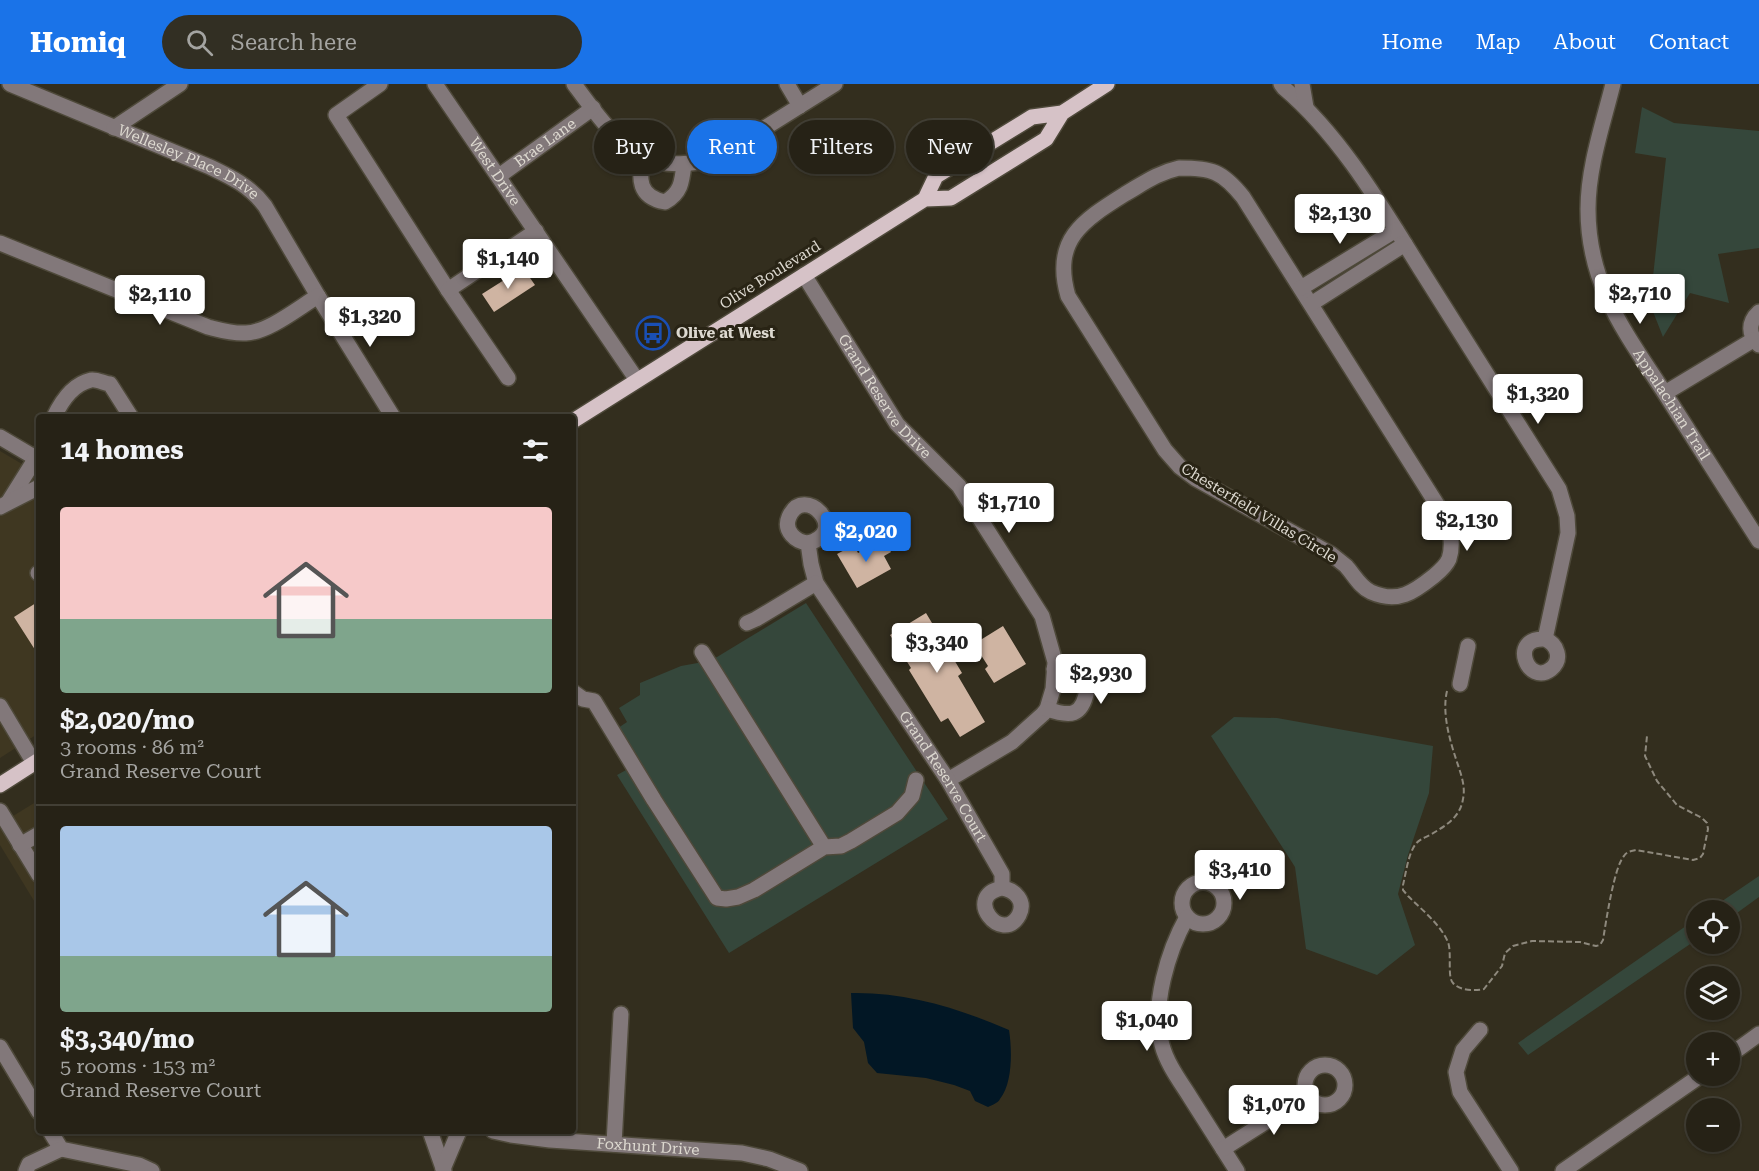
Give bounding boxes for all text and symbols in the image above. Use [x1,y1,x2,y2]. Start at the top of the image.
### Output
search box [162,15,582,69]
text: Homiq [30,26,126,59]
icon: search [183,26,216,59]
text: Search here [231,30,357,55]
text: Home [1382,30,1443,54]
text: Map [1476,30,1521,54]
text: About [1554,30,1616,54]
text: Contact [1649,30,1729,54]
street label: Brae Lane [511,114,579,171]
chip: Buy [594,120,675,174]
chip: Rent [687,120,777,174]
chip: Filters [789,120,894,174]
chip: New [906,120,993,174]
street label: Wellesley Place Drive [115,121,263,203]
street label: West Drive [465,134,524,209]
pin: $2,130 [1291,194,1389,245]
text: $2,130 [1309,201,1371,225]
street label: Olive Boulevard [716,237,824,313]
pin: $1,140 [459,239,557,290]
text: $1,140 [477,246,539,270]
pin: $2,710 [1591,274,1689,325]
pin: $2,110 [111,275,209,326]
text: $2,710 [1609,281,1671,305]
text: $2,110 [129,282,191,306]
pin: $1,320 [321,297,419,348]
text: $1,320 [339,304,401,328]
bus stop icon: Olive at West [635,315,671,351]
place label: Olive at West [676,324,775,342]
street label: Grand Reserve Drive [834,331,935,462]
street label: Appalachian Trail [1629,345,1714,464]
pin: $1,320 [1489,374,1587,425]
text: $1,320 [1507,381,1569,405]
icon: filters [519,434,552,467]
text: 14 homes [60,435,184,465]
street label: Chesterfield Villas Circle [1178,459,1340,567]
pin: $1,710 [960,483,1058,534]
text: $1,710 [978,490,1040,514]
pin: $2,130 [1418,501,1516,552]
text: $2,130 [1436,508,1498,532]
pin: $2,020 [817,512,915,563]
text: $2,020 [835,519,897,543]
icon: home [252,546,360,654]
pin: $3,340 [888,623,986,674]
text: $3,340 [906,630,968,654]
pin: $2,930 [1052,654,1150,705]
text: $2,930 [1070,661,1132,685]
text: $2,020/mo [60,705,195,735]
street label: Grand Reserve Court [895,707,991,845]
text: 3 rooms · 86 m² [60,735,204,759]
text: Grand Reserve Court [60,759,261,783]
pin: $3,410 [1191,850,1289,901]
text: $3,410 [1209,857,1271,881]
icon: home [252,865,360,973]
map controls [1686,900,1740,1152]
button: locate [1686,900,1740,954]
button: layers [1686,966,1740,1020]
pin: $1,040 [1098,1001,1196,1052]
text: $1,040 [1116,1008,1178,1032]
text: $3,340/mo [60,1024,195,1054]
button: + [1686,1032,1740,1086]
text: 5 rooms · 153 m² [60,1054,215,1078]
text: Grand Reserve Court [60,1078,261,1102]
pin: $1,070 [1225,1085,1323,1136]
text: $1,070 [1243,1092,1305,1116]
button: − [1686,1098,1740,1152]
street label: Foxhunt Drive [596,1134,700,1159]

